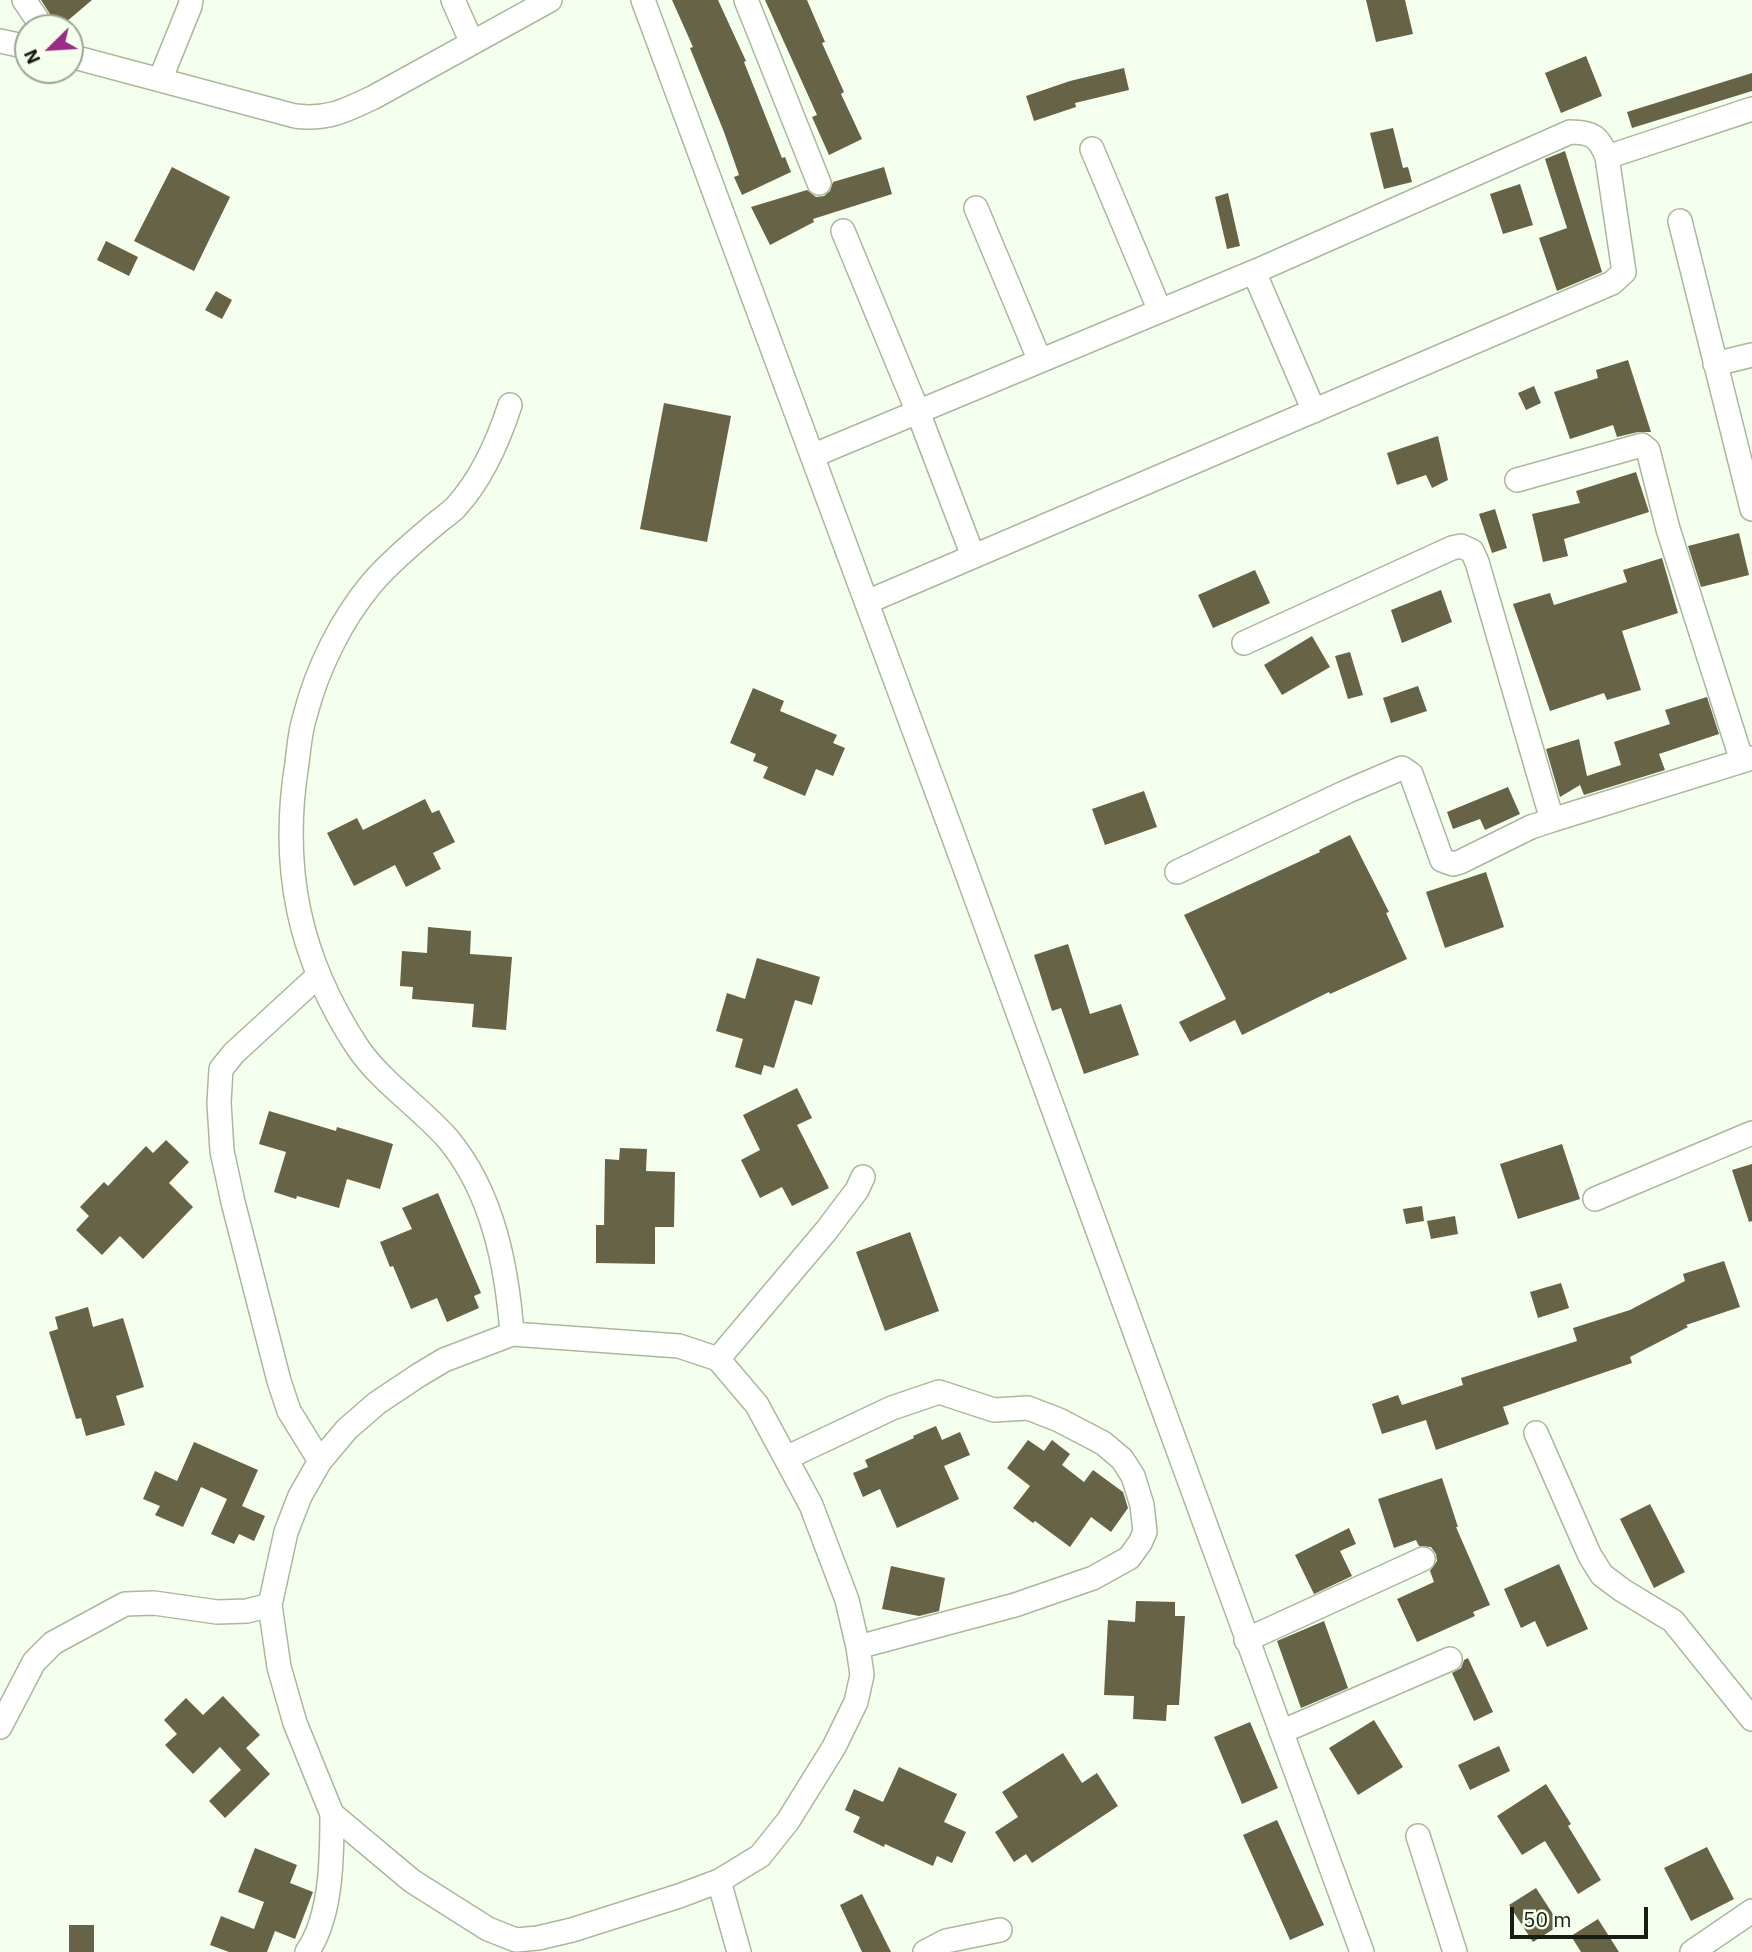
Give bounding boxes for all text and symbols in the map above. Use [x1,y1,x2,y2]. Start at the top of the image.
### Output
north arrow [14,14,84,84]
text: N [18,46,45,68]
scale bar [1514,1892,1652,1936]
text: 50 m [1523,1905,1572,1933]

